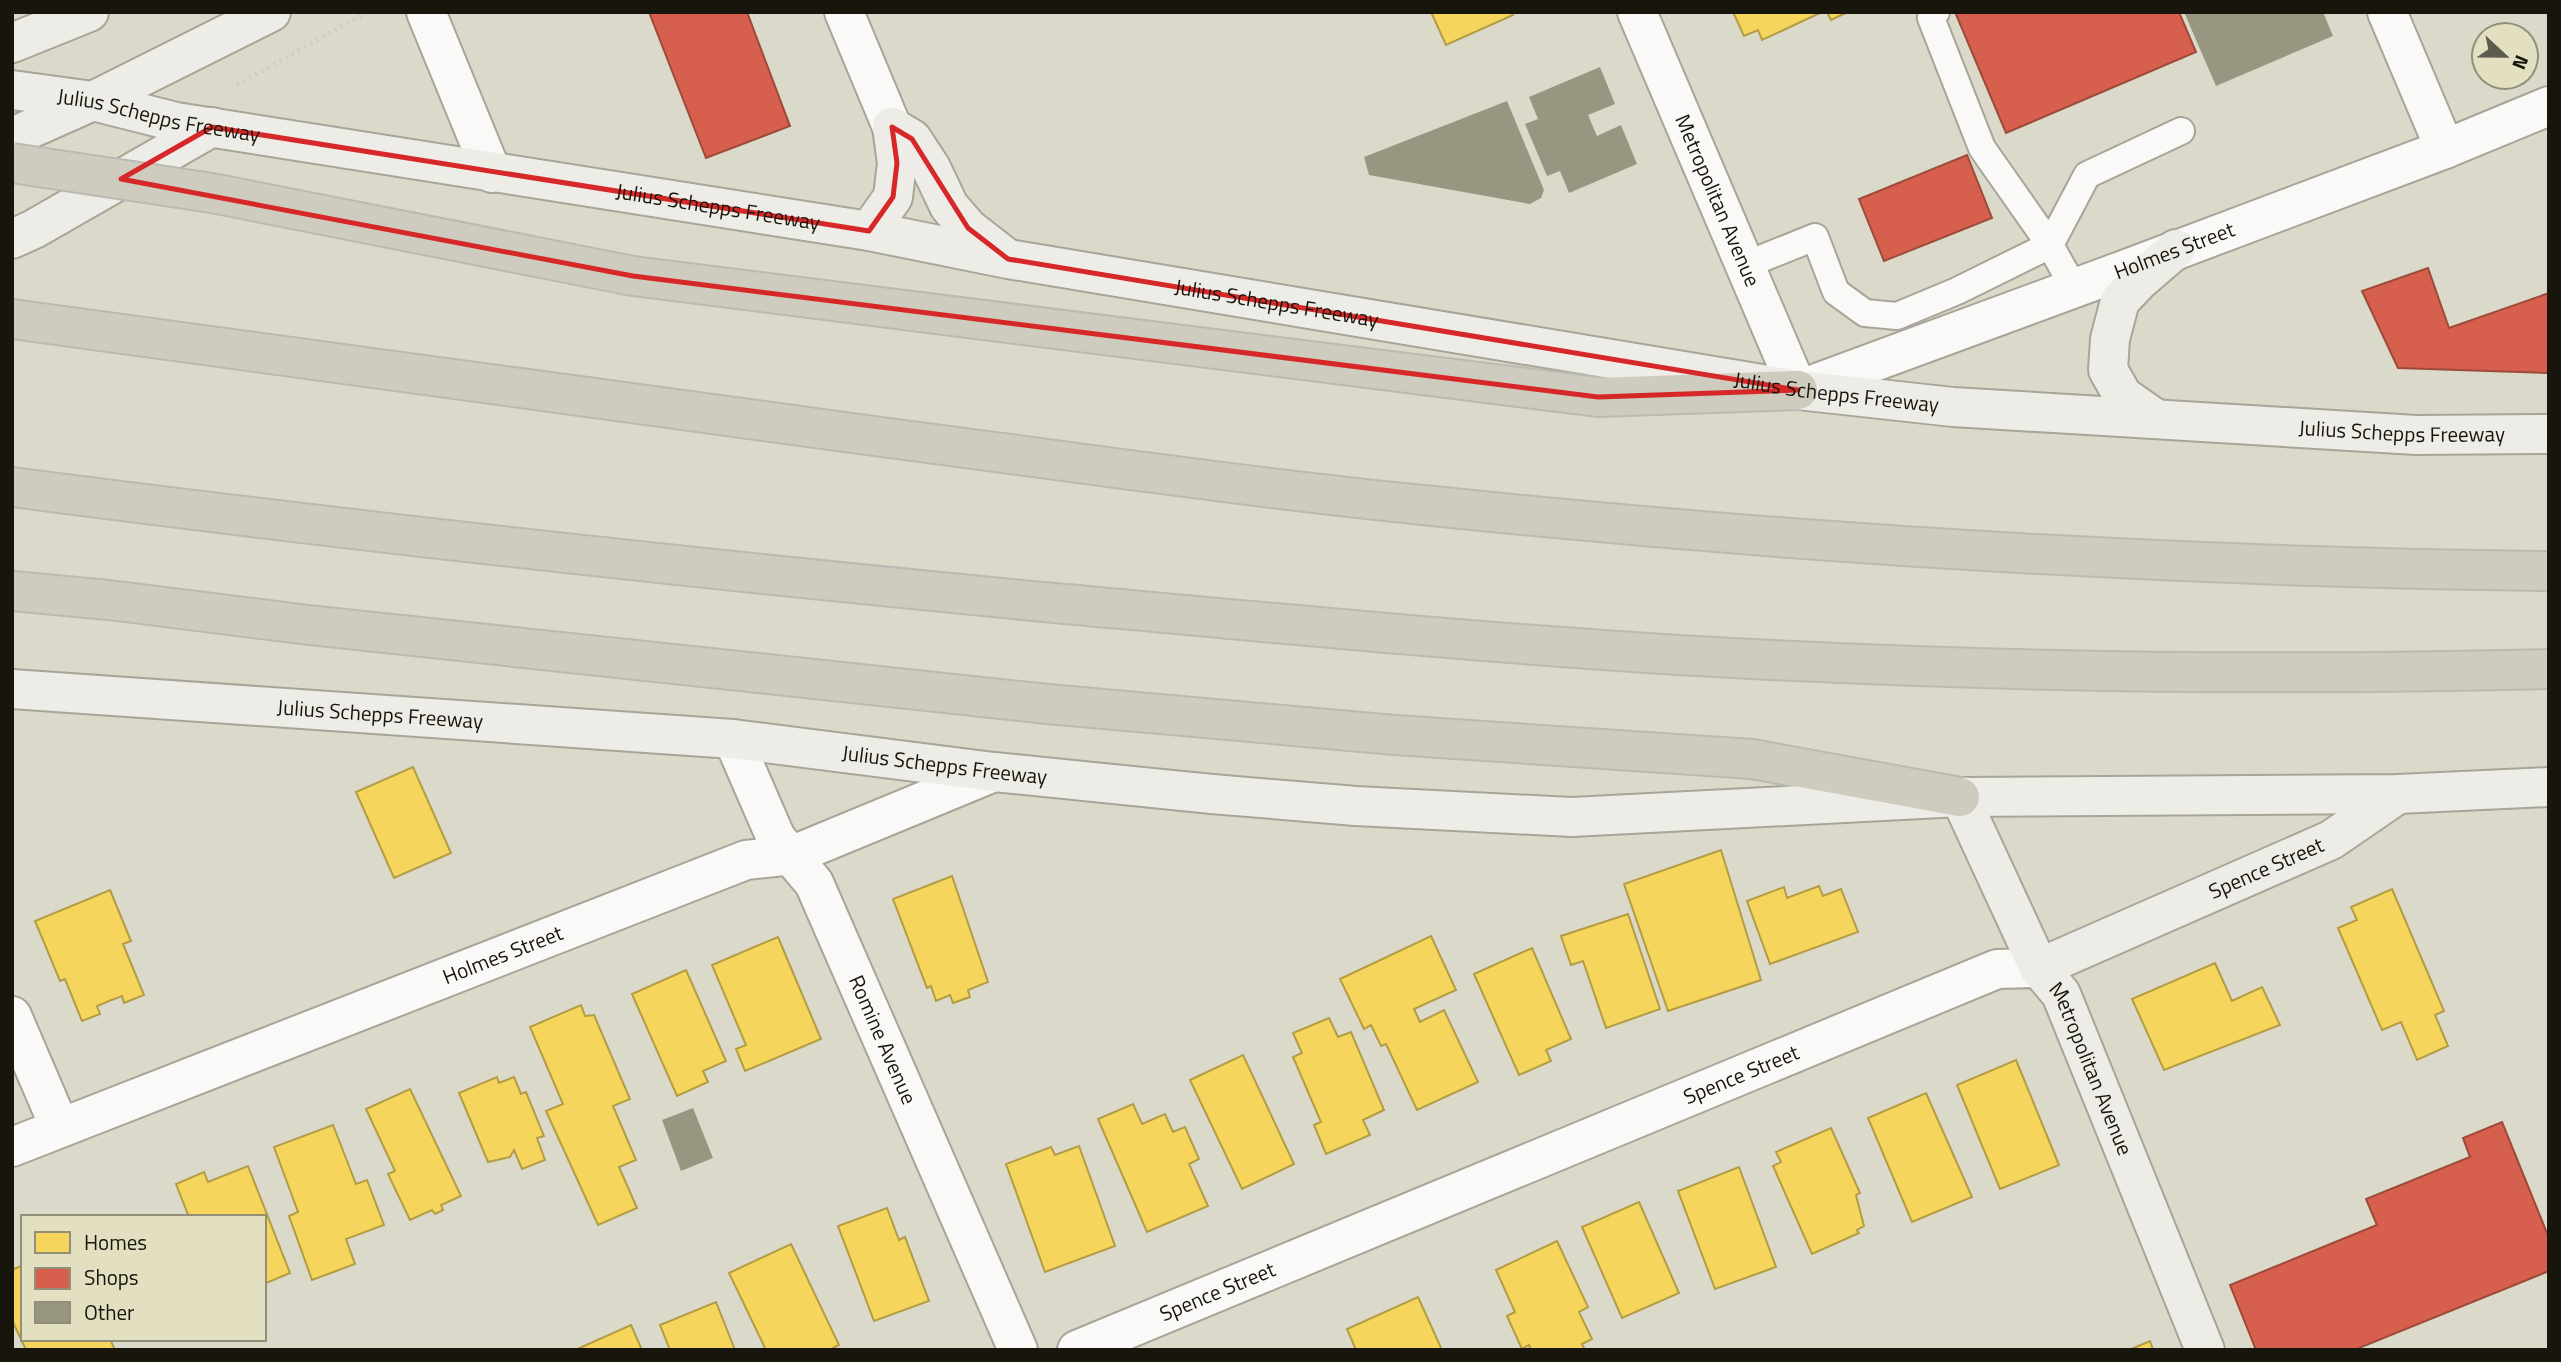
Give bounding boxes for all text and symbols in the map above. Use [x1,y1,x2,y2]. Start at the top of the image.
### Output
north arrow [2470,21,2540,91]
text: N [2505,51,2537,74]
street label: Julius Schepps Freeway [55,79,263,150]
street label: Metropolitan Avenue [1667,109,1769,291]
street label: Julius Schepps Freeway [614,174,823,238]
street label: Holmes Street [2109,212,2239,287]
street label: Julius Schepps Freeway [1172,270,1381,335]
street label: Julius Schepps Freeway [1732,363,1941,420]
street label: Julius Schepps Freeway [2298,411,2505,450]
street label: Julius Schepps Freeway [276,690,484,737]
street label: Julius Schepps Freeway [840,736,1049,792]
street label: Spence Street [2203,828,2329,907]
street label: Holmes Street [438,916,568,992]
street label: Romine Avenue [841,970,926,1109]
street label: Metropolitan Avenue [2042,974,2142,1160]
street label: Spence Street [1678,1035,1804,1112]
legend [21,1215,266,1341]
text: Homes [84,1226,147,1258]
street label: Spence Street [1154,1252,1280,1329]
text: Shops [84,1261,139,1293]
text: Other [84,1296,134,1328]

